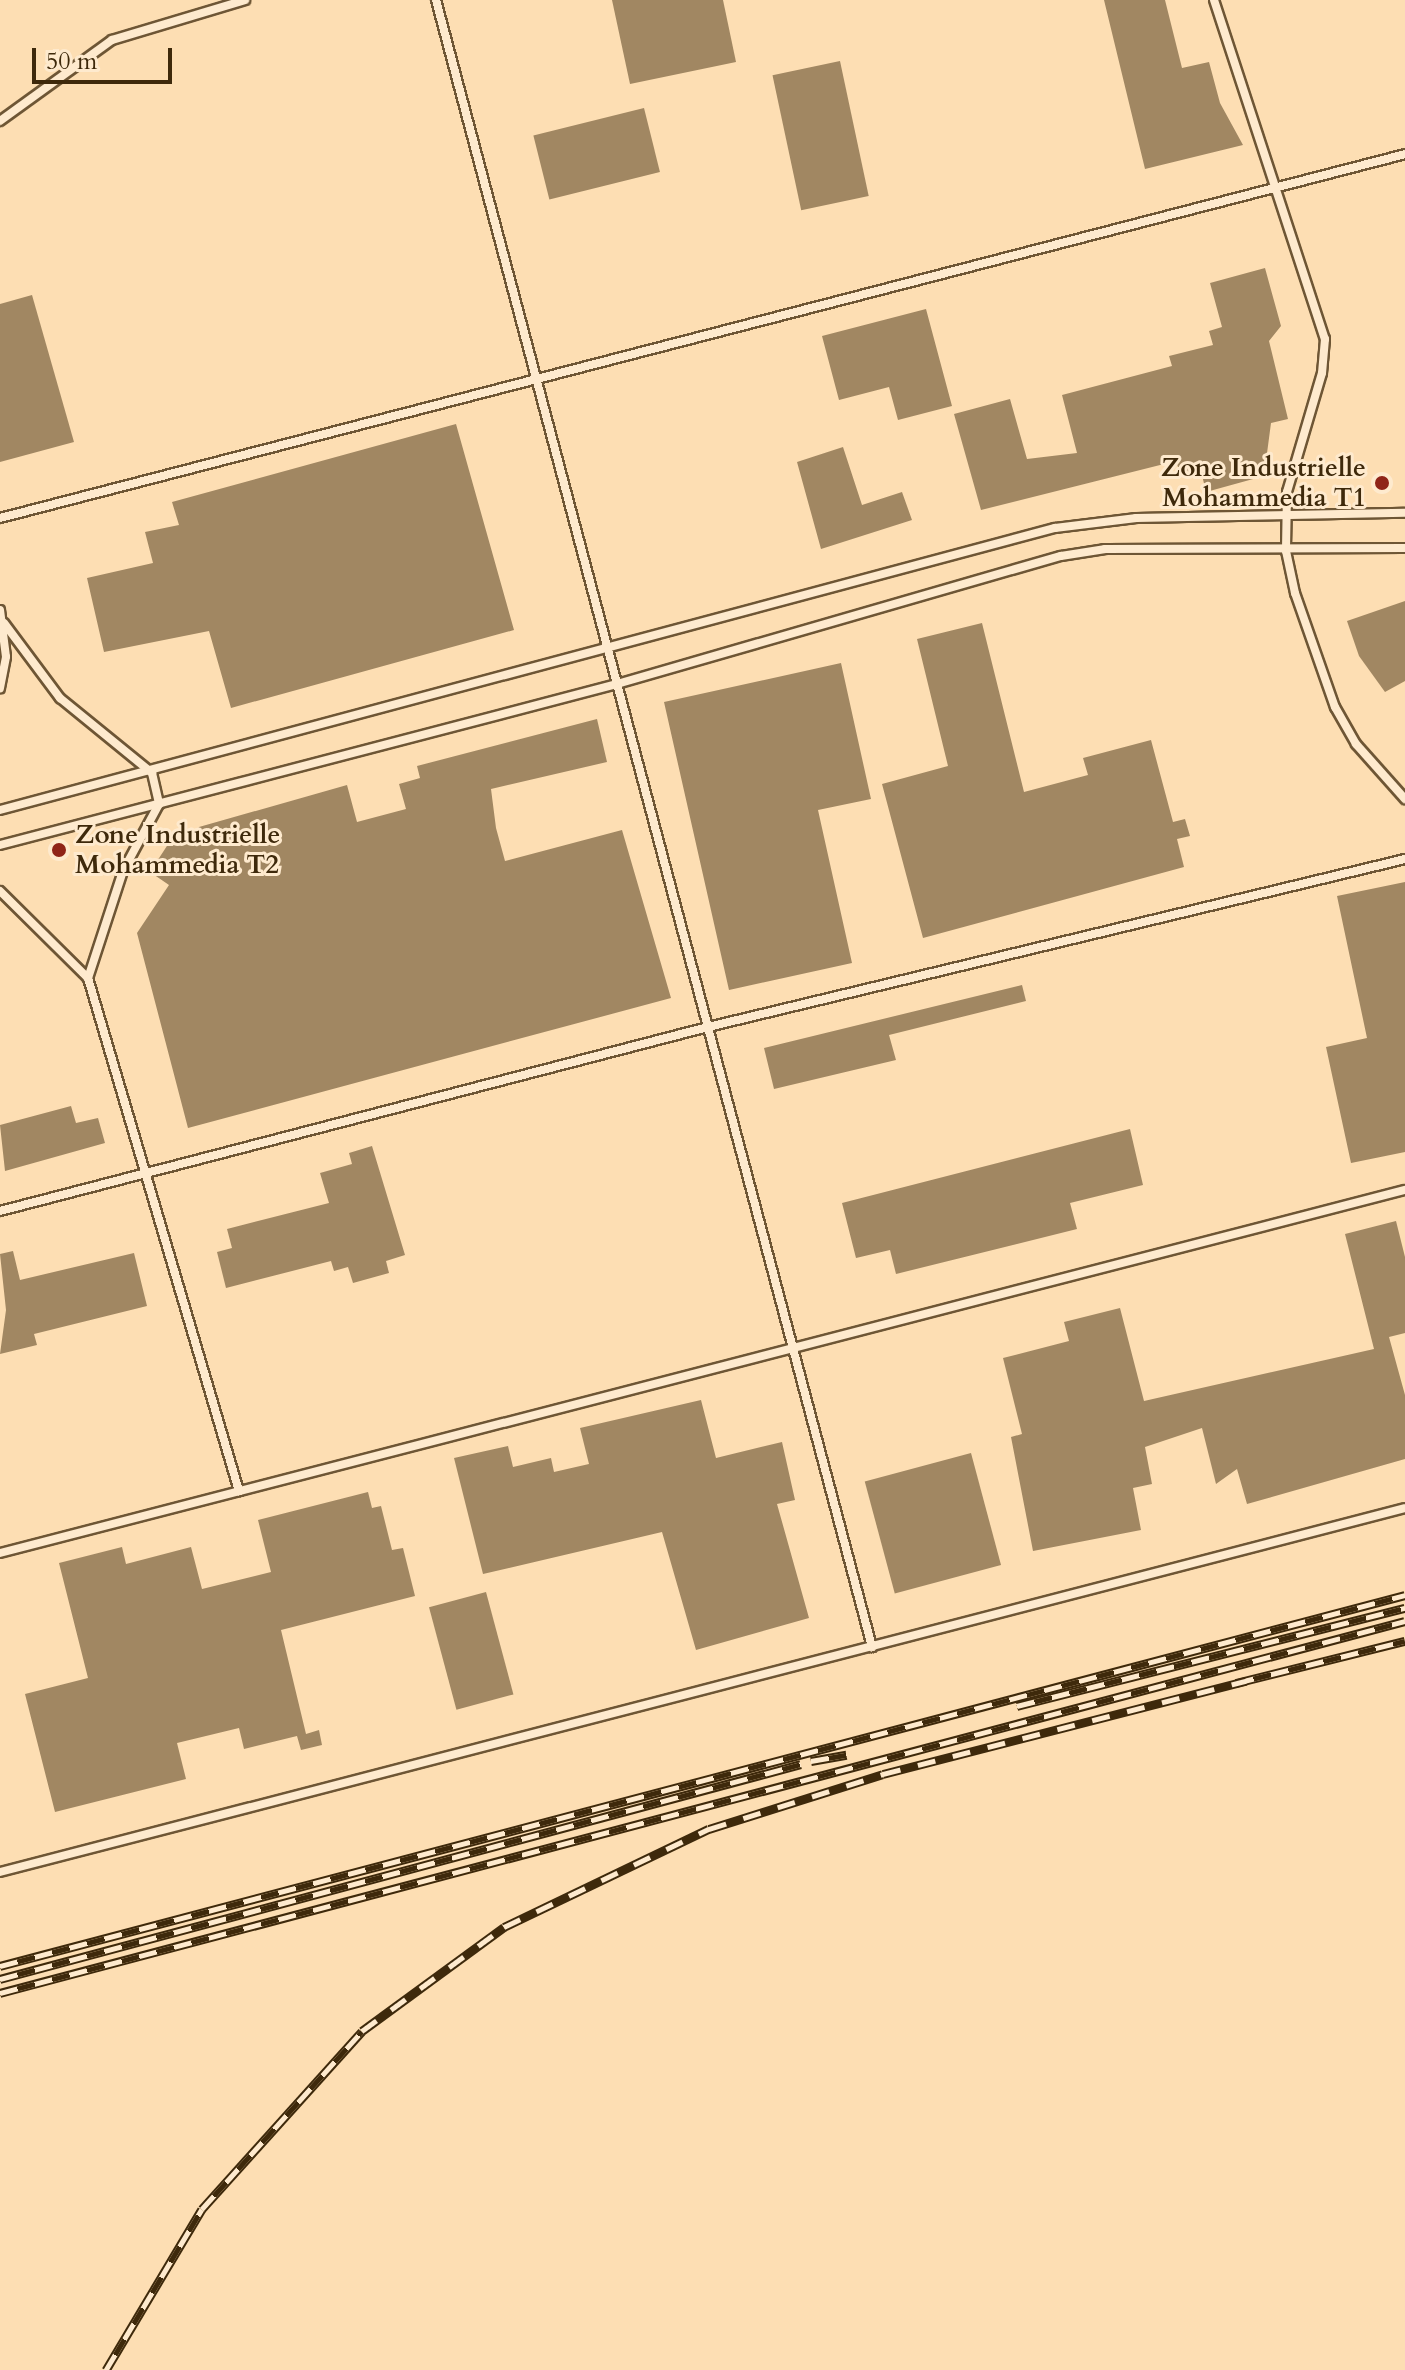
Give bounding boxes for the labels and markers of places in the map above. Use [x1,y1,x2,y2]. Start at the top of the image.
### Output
place label: Zone Industrielle Mohammedia T1 [1161,452,1366,514]
marker: Zone Industrielle Mohammedia T1 [1373,474,1391,492]
place label: Zone Industrielle Mohammedia T2 [75,819,280,880]
marker: Zone Industrielle Mohammedia T2 [50,841,68,859]

